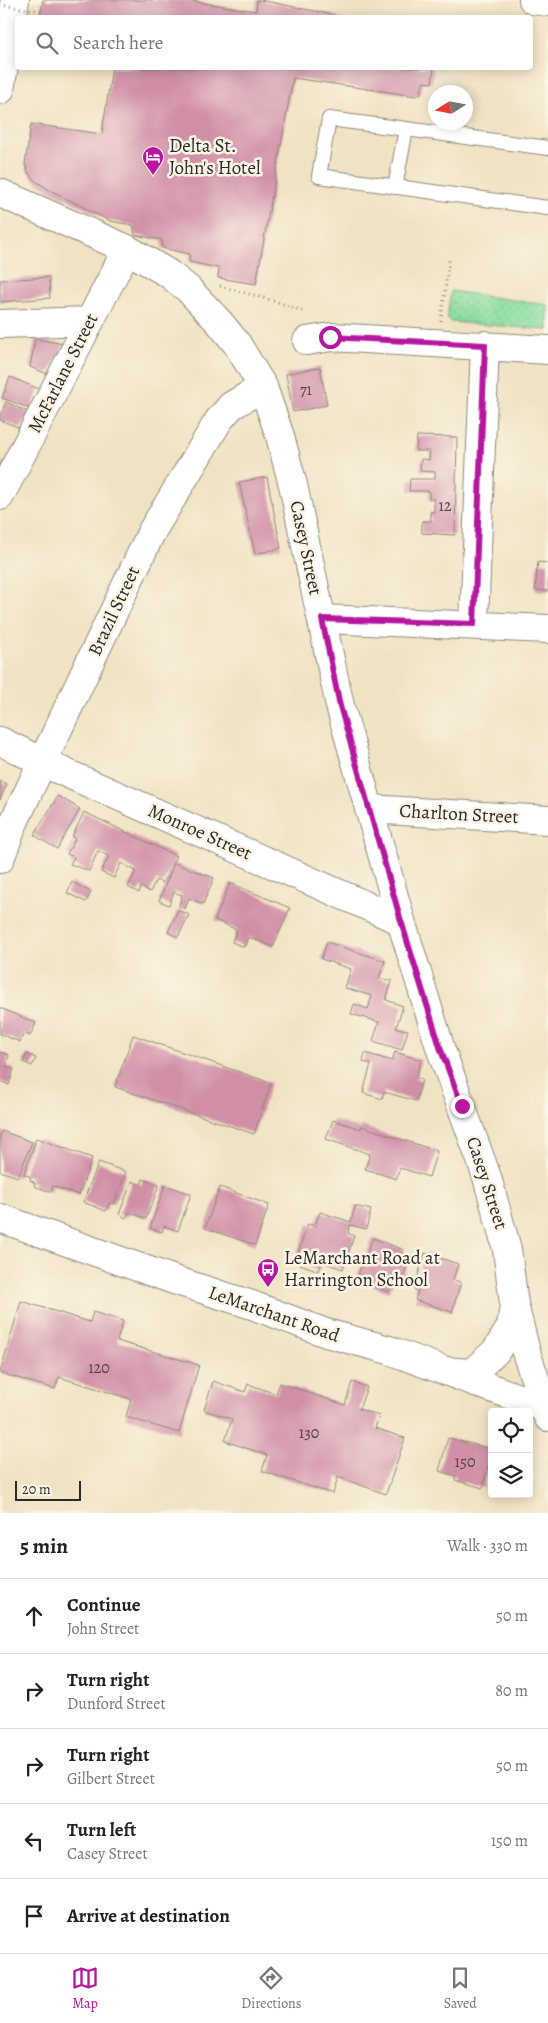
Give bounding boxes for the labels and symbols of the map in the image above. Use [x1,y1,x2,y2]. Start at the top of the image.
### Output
north arrow [428,85,473,130]
place label: Delta St. John's Hotel [169,133,261,181]
hotel icon: Delta St. John's Hotel [141,145,165,176]
street label: McFarlane Street [22,309,104,437]
route start [319,326,342,349]
house number: 71 [300,379,313,401]
house number: 12 [438,495,452,517]
street label: Casey Street [283,498,329,598]
street label: Brazil Street [82,562,146,660]
street label: Monroe Street [144,798,256,866]
street label: Charlton Street [399,798,519,830]
route end [451,1095,474,1118]
street label: Casey Street [460,1133,514,1233]
place label: LeMarchant Road at Harrington School [284,1245,440,1293]
bus stop icon: LeMarchant Road at Harrington School [256,1257,280,1288]
street label: LeMarchant Road [205,1279,344,1349]
house number: 120 [88,1357,110,1379]
house number: 130 [299,1422,319,1444]
house number: 150 [455,1451,475,1473]
scale bar [15,1478,81,1501]

